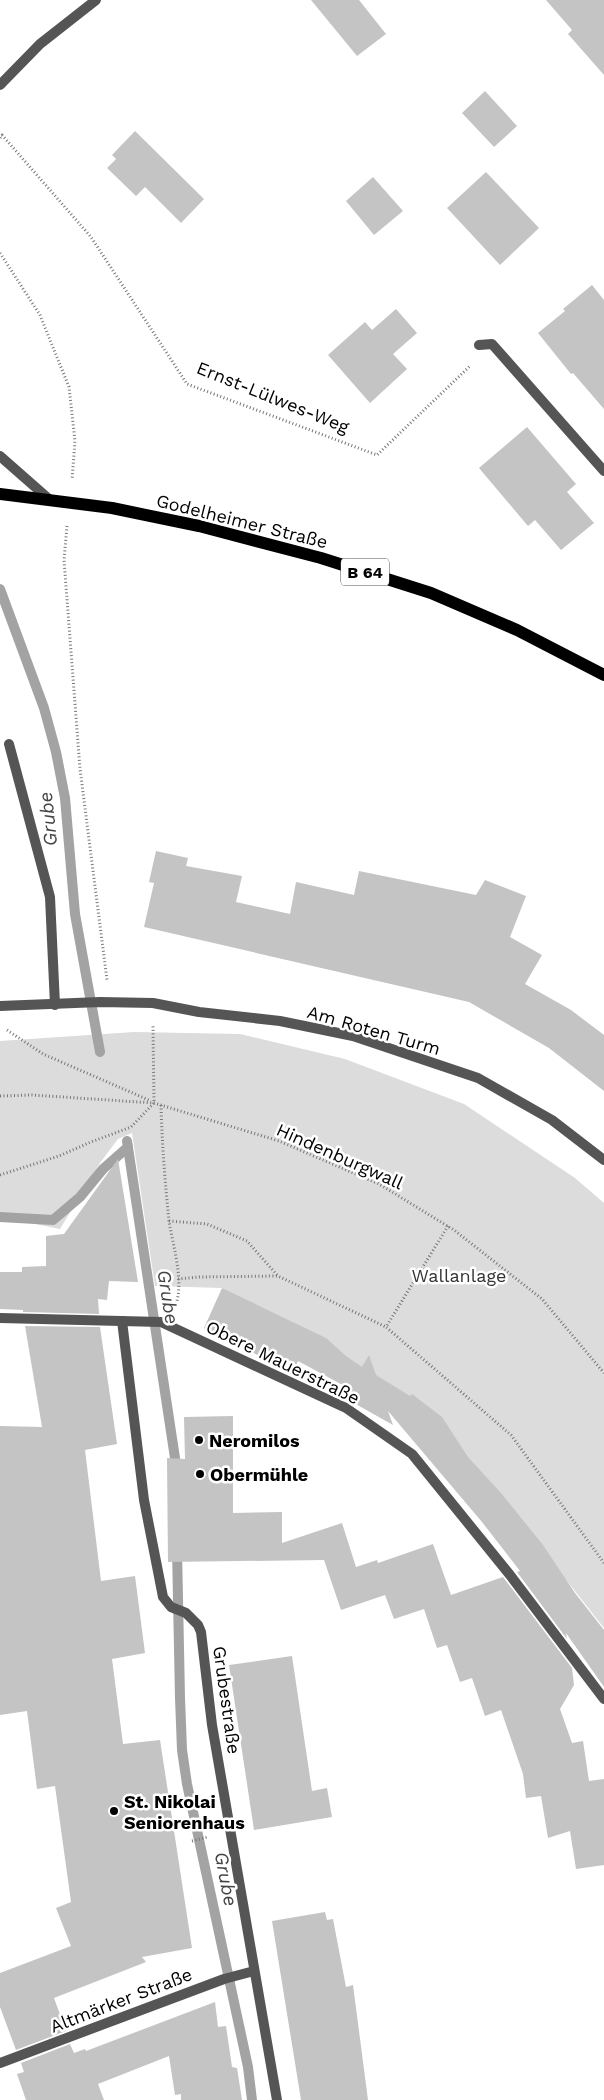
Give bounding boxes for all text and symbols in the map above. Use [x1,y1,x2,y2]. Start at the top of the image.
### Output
street label: Ernst-Lülwes-Weg [194,357,353,437]
street label: Godelheimer Straße [154,490,330,552]
road number: B 64 [341,558,389,586]
water label: Grube [34,791,62,847]
street label: Am Roten Turm [305,1001,443,1059]
street label: Hindenburgwall [273,1119,407,1194]
park label: Wallanlage [412,1265,506,1286]
water label: Grube [152,1268,184,1326]
street label: Obere Mauerstraße [203,1316,363,1408]
place label: Neromilos [209,1430,300,1451]
marker: Neromilos [193,1434,205,1446]
place label: Obermühle [210,1464,308,1485]
marker: Obermühle [194,1468,206,1480]
street label: Grubestraße [209,1645,245,1755]
place label: St. Nikolai Seniorenhaus [124,1791,245,1833]
marker: St. Nikolai Seniorenhaus [108,1805,120,1817]
water label: Grube [209,1850,243,1908]
street label: Altmärker Straße [47,1963,195,2037]

